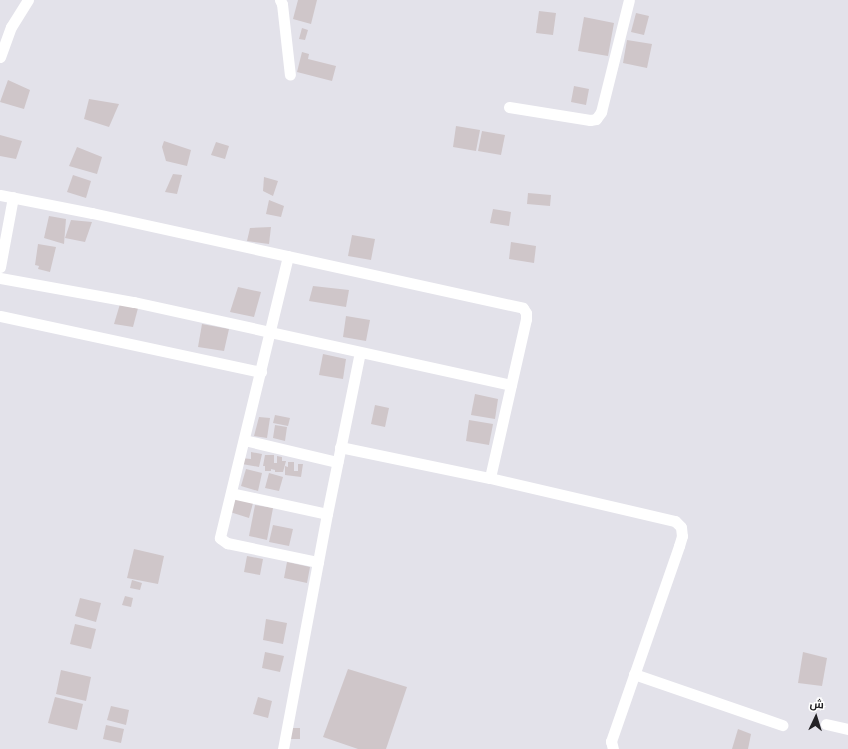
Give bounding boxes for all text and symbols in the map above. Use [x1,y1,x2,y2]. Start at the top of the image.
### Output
north arrow [796,697,836,737]
text: ش [809,698,824,712]

